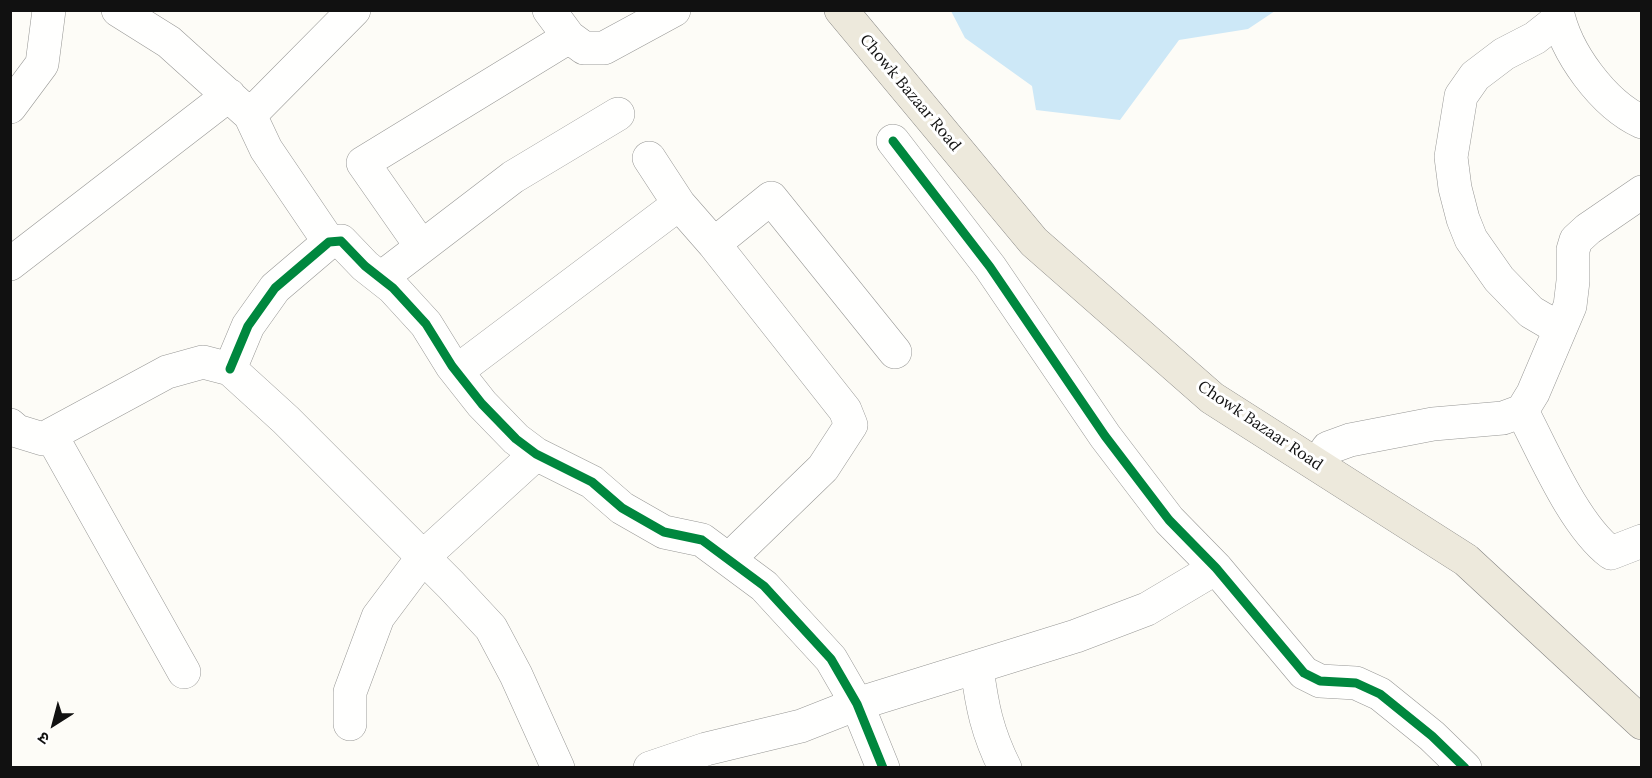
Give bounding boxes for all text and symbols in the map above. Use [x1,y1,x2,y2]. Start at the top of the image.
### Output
street label: Chowk Bazaar Road [855,31,965,155]
street label: Chowk Bazaar Road [1194,377,1326,475]
north arrow [24,694,84,754]
text: उ [34,728,53,749]

